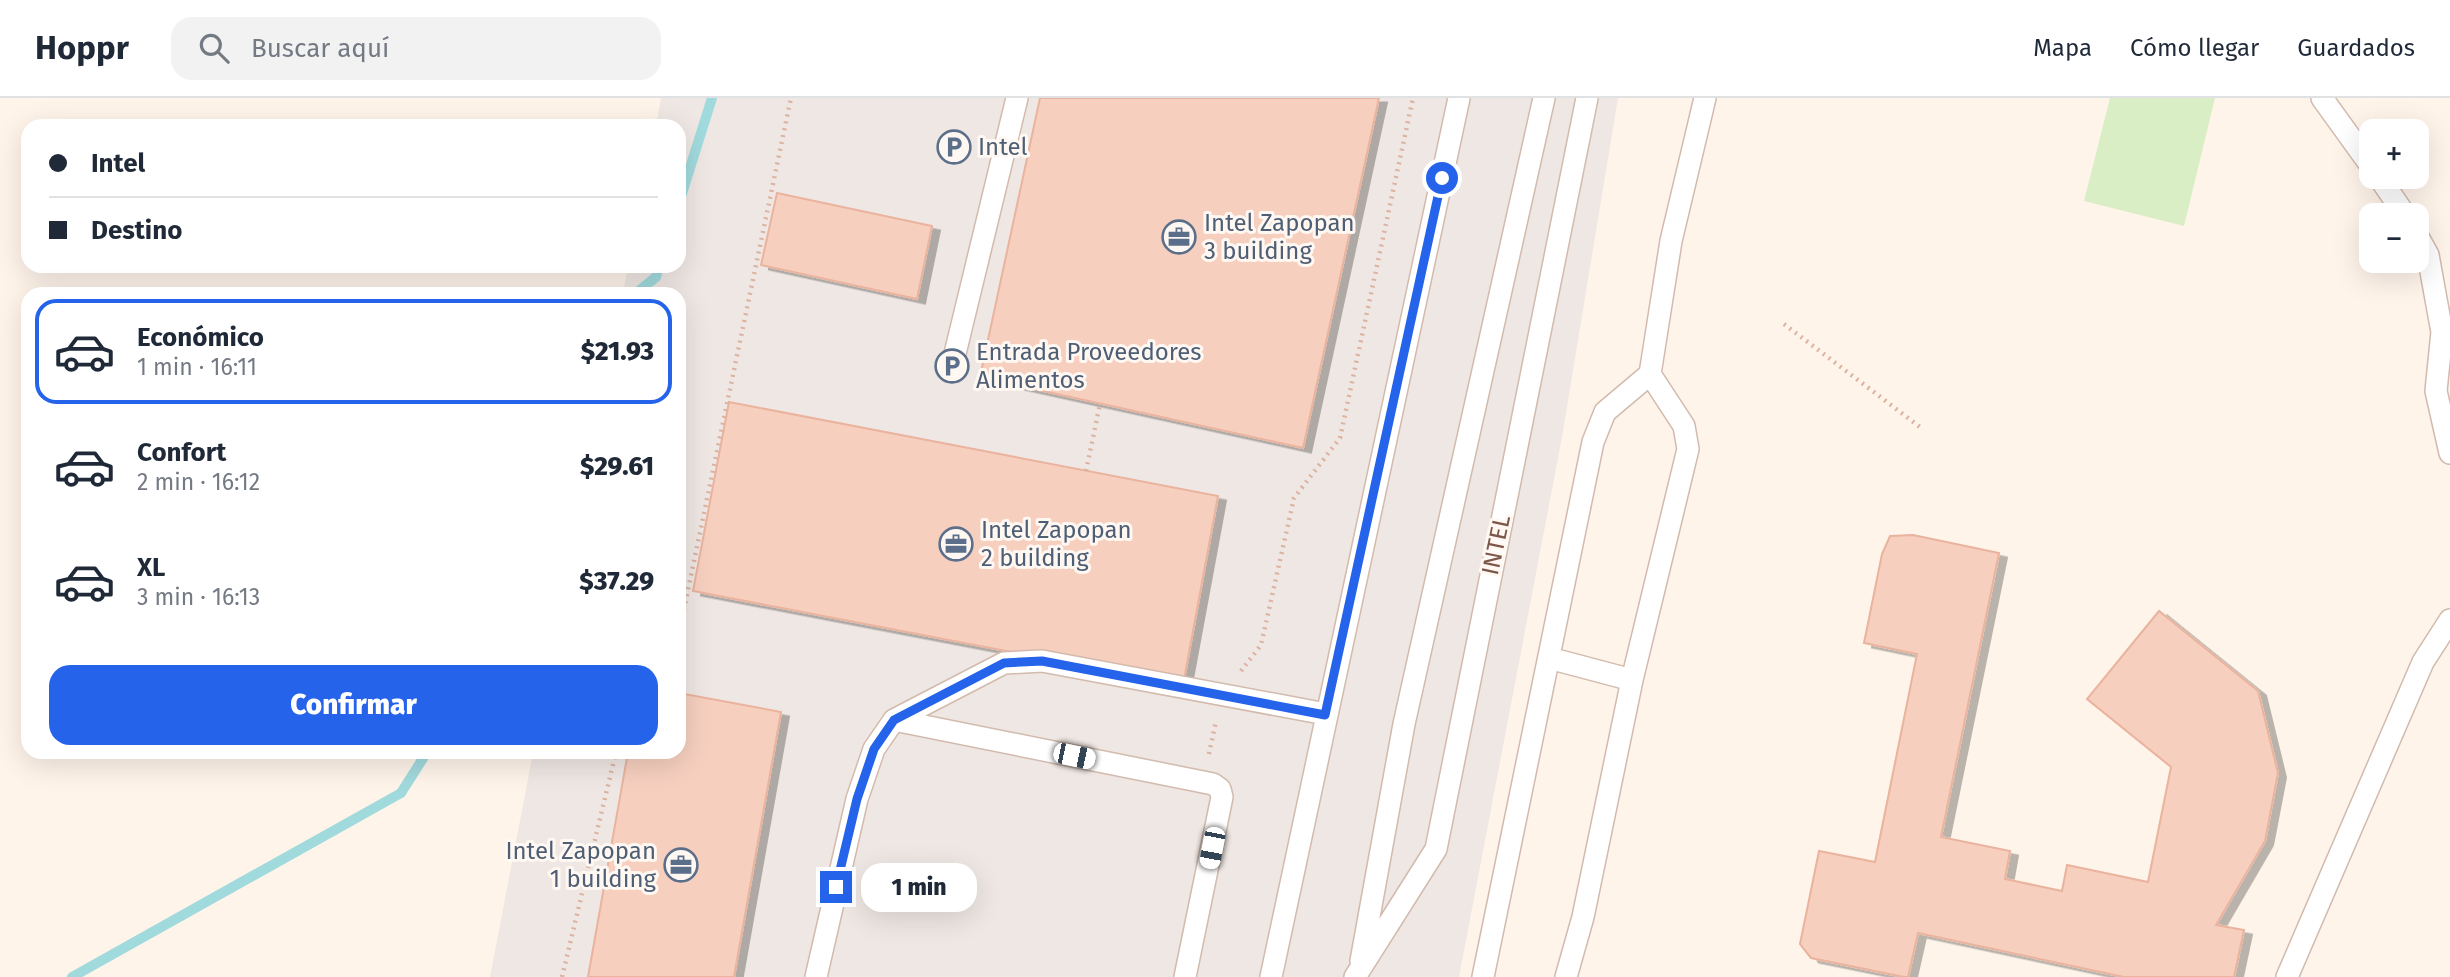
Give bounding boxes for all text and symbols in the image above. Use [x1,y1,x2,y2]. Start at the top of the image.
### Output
search box [171,17,661,80]
text: Hoppr [35,28,129,68]
icon: search [195,29,233,67]
text: Buscar aquí [251,33,389,64]
text: Mapa [2033,34,2092,62]
text: Cómo llegar [2130,34,2259,62]
text: Guardados [2297,34,2415,62]
map controls [2359,119,2429,273]
button: + [2359,119,2429,189]
parking icon: Intel [935,128,973,166]
place label: Intel [978,133,1028,161]
text: Intel [91,148,145,179]
route start [1426,162,1458,194]
button: − [2359,203,2429,273]
place label: Intel Zapopan 3 building [1204,209,1355,265]
text: Destino [91,215,182,246]
office icon: Intel Zapopan 3 building [1160,218,1198,256]
icon: car [53,320,116,383]
text: Económico [137,322,264,353]
text: $21.93 [581,336,654,367]
place label: Entrada Proveedores Alimentos [976,338,1202,394]
parking icon: Entrada Proveedores Alimentos [933,347,971,385]
text: 1 min · 16:11 [137,353,257,381]
icon: car [53,435,116,498]
text: Confort [137,437,226,468]
text: $29.61 [580,451,654,482]
text: 2 min · 16:12 [137,468,260,496]
street label: INTEL [1476,512,1516,578]
place label: Intel Zapopan 2 building [981,516,1132,572]
office icon: Intel Zapopan 2 building [937,525,975,563]
icon: car [53,550,116,613]
text: XL [137,552,165,583]
text: $37.29 [579,566,654,597]
text: 3 min · 16:13 [137,583,260,611]
button: Confirmar [49,665,658,745]
car [1052,741,1097,771]
car [1198,825,1227,871]
place label: Intel Zapopan 1 building [505,837,657,893]
office icon: Intel Zapopan 1 building [662,846,700,884]
callout: 1 min [860,862,976,912]
route end [820,871,852,903]
text: 1 min [891,873,947,901]

